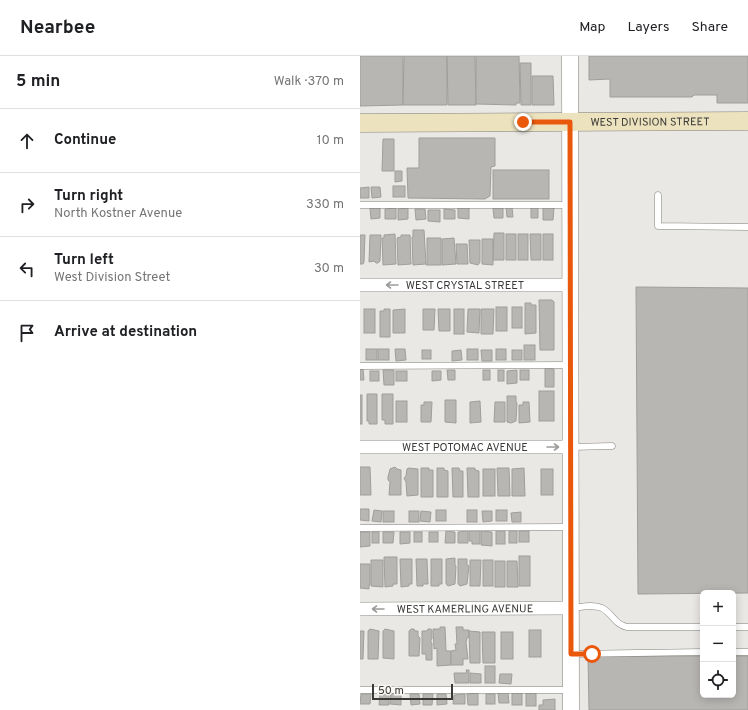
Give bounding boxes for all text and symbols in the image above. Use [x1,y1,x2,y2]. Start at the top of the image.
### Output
text: Nearbee [20,16,95,40]
text: Map [579,19,605,36]
text: Layers [627,19,669,36]
text: Share [691,19,728,36]
text: 5 min [16,71,60,93]
text: Walk · 370 m [274,74,344,90]
route end [514,113,532,131]
street label: WEST DIVISION STREET [590,115,710,130]
icon: ahead [16,130,38,152]
text: Continue [54,131,116,150]
text: 10 m [317,133,344,149]
text: Turn right [54,187,123,206]
icon: right [16,194,38,216]
text: 330 m [306,197,344,213]
text: North Kostner Avenue [54,206,182,222]
text: Turn left [54,251,114,270]
icon: left [16,258,38,280]
text: 30 m [314,261,344,277]
text: West Division Street [54,270,170,286]
street label: WEST CRYSTAL STREET [406,279,524,293]
one-way arrow [386,281,399,289]
icon: arrive [16,322,38,344]
text: Arrive at destination [54,323,197,342]
street label: WEST POTOMAC AVENUE [402,441,528,455]
one-way arrow [546,443,559,451]
map controls [700,590,736,698]
button: + [700,590,736,626]
street label: WEST KAMERLING AVENUE [397,602,533,617]
one-way arrow [372,605,385,613]
button: − [700,626,736,662]
route start [583,645,601,663]
button: locate [700,662,736,698]
scale bar [372,682,453,701]
text: 50 m [378,684,404,698]

